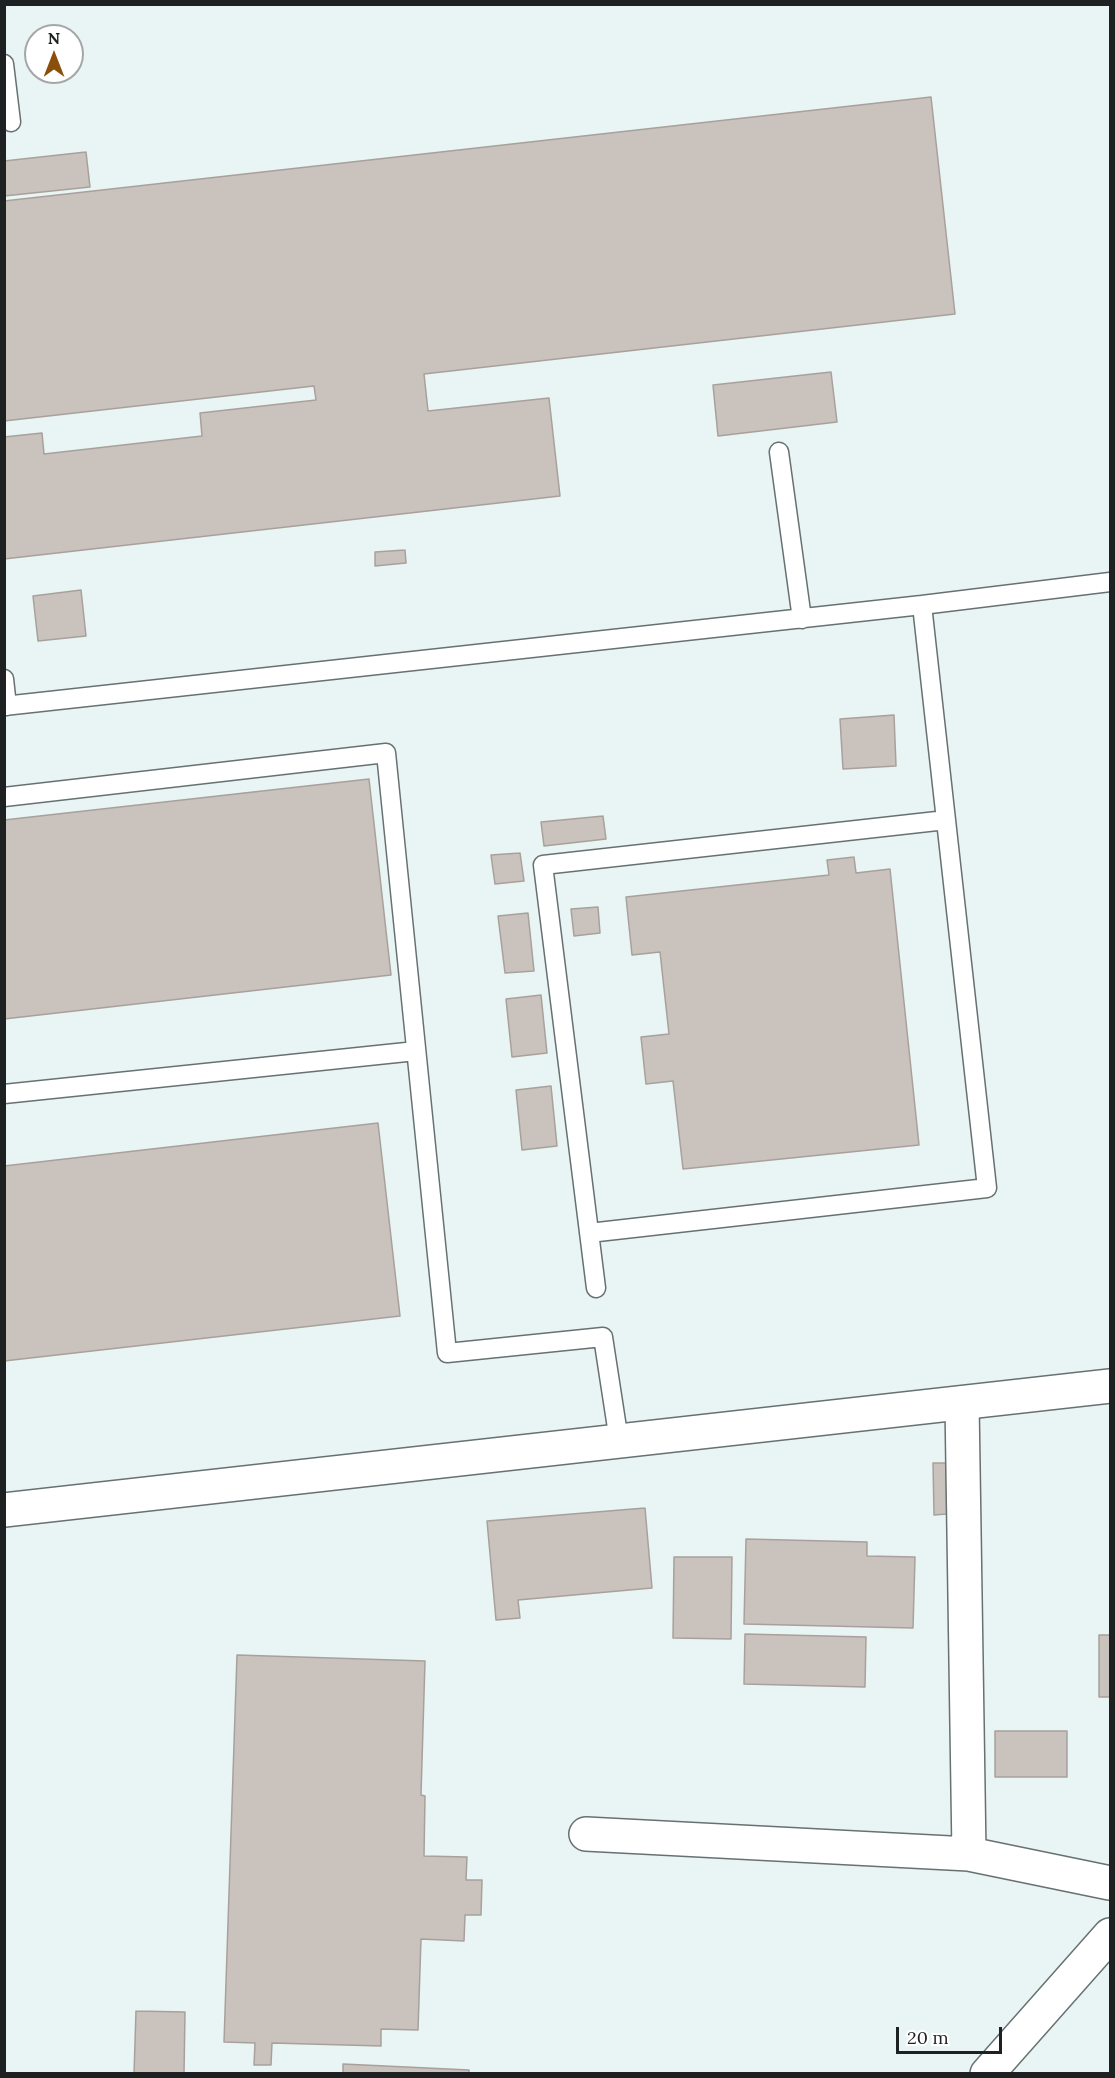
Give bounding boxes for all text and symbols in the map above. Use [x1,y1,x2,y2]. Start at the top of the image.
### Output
north arrow [24,24,84,84]
text: N [48,28,60,48]
scale bar [899,2015,1006,2053]
text: 20 m [907,2026,949,2049]

